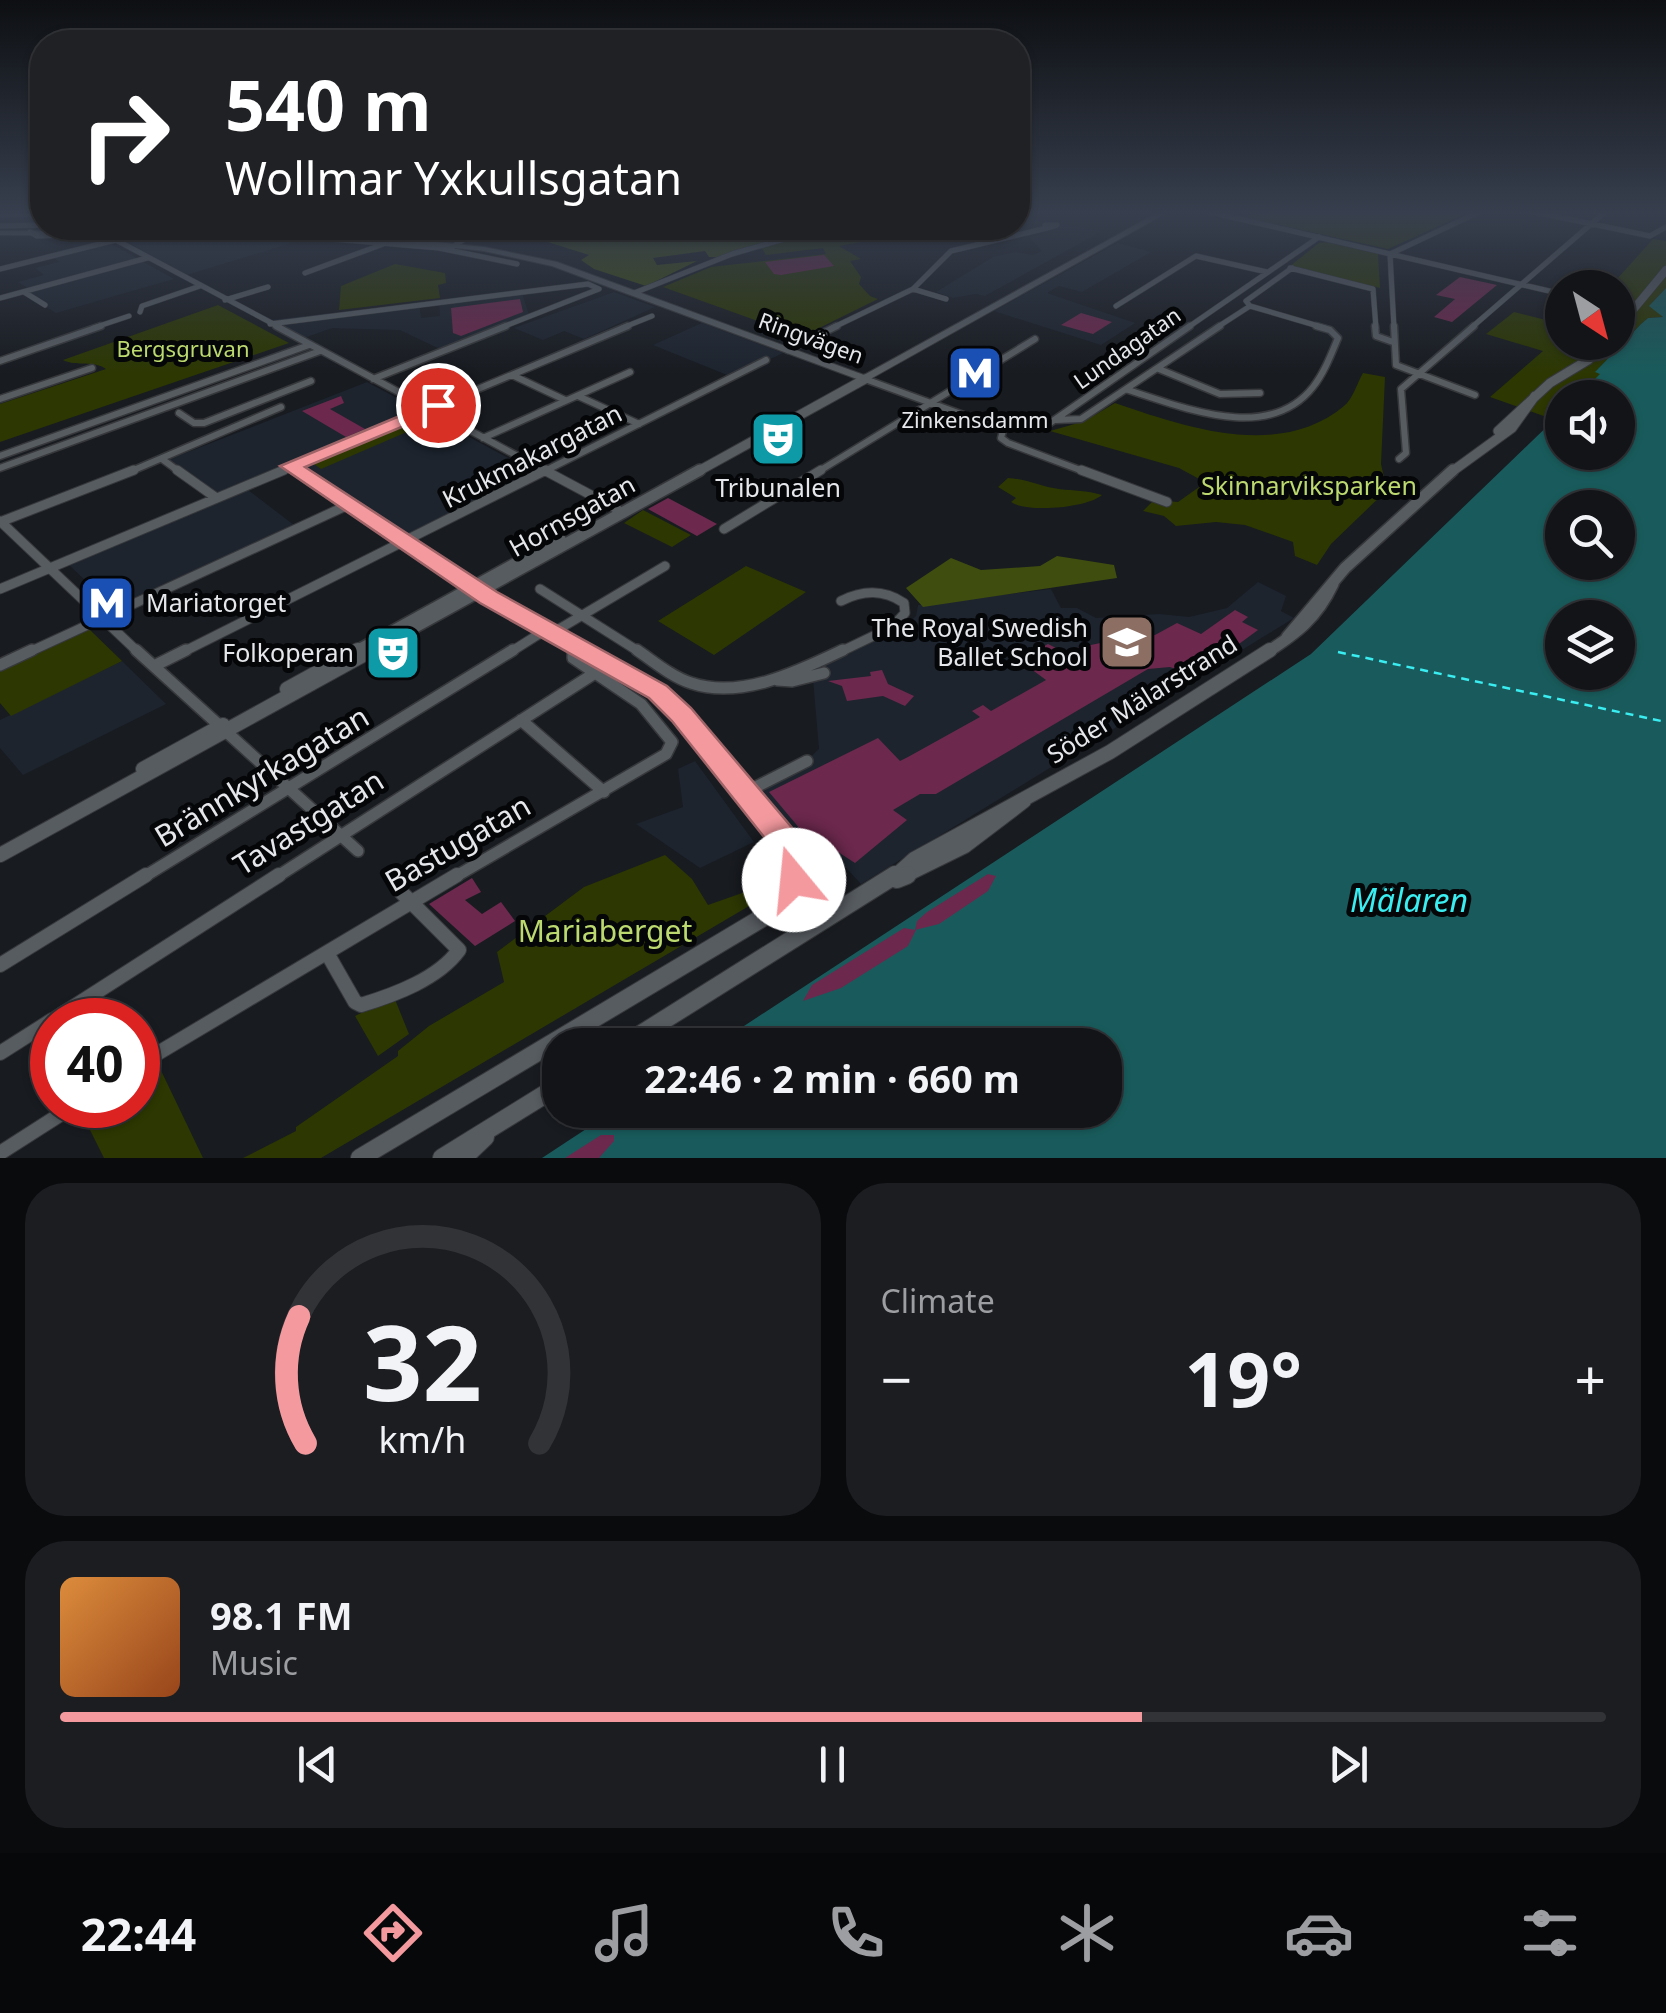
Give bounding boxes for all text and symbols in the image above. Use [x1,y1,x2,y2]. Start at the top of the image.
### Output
text: 540 m [225,56,432,152]
icon: right [60,70,190,200]
text: Wollmar Yxkullsgatan [225,147,682,208]
north arrow [1545,270,1635,360]
map controls [1545,270,1635,690]
street label: Lundagatan [1067,299,1186,395]
street label: Ringvägen [755,304,868,370]
park label: Bergsgruvan [117,333,249,363]
metro station icon: Zinkensdamm [945,343,1005,403]
pin [396,363,481,448]
icon: arrive [411,378,466,433]
button: sound [1545,380,1635,470]
street label: Krukmakargatan [436,395,627,515]
place label: Zinkensdamm [901,404,1049,434]
theatre icon: Tribunalen [748,409,808,469]
street label: Hornsgatan [502,466,641,564]
park label: Skinnarviksparken [1201,468,1417,502]
place label: Tribunalen [715,470,841,504]
button: search [1545,490,1635,580]
metro station icon: Mariatorget [77,573,137,633]
place label: Mariatorget [146,585,286,619]
button: layers [1545,600,1635,690]
place label: The Royal Swedish Ballet School [871,610,1088,673]
school or university icon: The Royal Swedish Ballet School [1097,612,1157,672]
theatre icon: Folkoperan [363,623,423,683]
street label: Söder Mälarstrand [1040,626,1243,770]
place label: Folkoperan [222,635,354,669]
street label: Brännkyrkagatan [146,696,376,856]
street label: Tavastgatan [225,759,391,884]
street label: Bastugatan [377,785,537,901]
position arrow [742,828,846,932]
water label: Mälaren [1350,878,1468,921]
park label: Mariaberget [518,910,692,951]
speed limit sign: 40 [30,998,160,1128]
text: 22:46 · 2 min · 660 m [644,1052,1020,1104]
text: Climate [881,1279,995,1322]
text: 32 [363,1290,482,1431]
text: 19° [1184,1327,1302,1429]
text: − [881,1341,912,1416]
text: + [1575,1341,1606,1416]
text: km/h [379,1415,467,1463]
text: 98.1 FM [210,1589,352,1641]
text: Music [210,1641,298,1684]
icon: previous [290,1737,345,1792]
icon: pause [805,1737,860,1792]
icon: next [1321,1737,1376,1792]
icon: directions [358,1898,428,1968]
icon: music [589,1898,659,1968]
icon: phone [821,1898,891,1968]
icon: climate [1052,1898,1122,1968]
icon: car [1284,1898,1354,1968]
icon: filters [1515,1898,1585,1968]
text: 22:44 [81,1903,196,1964]

